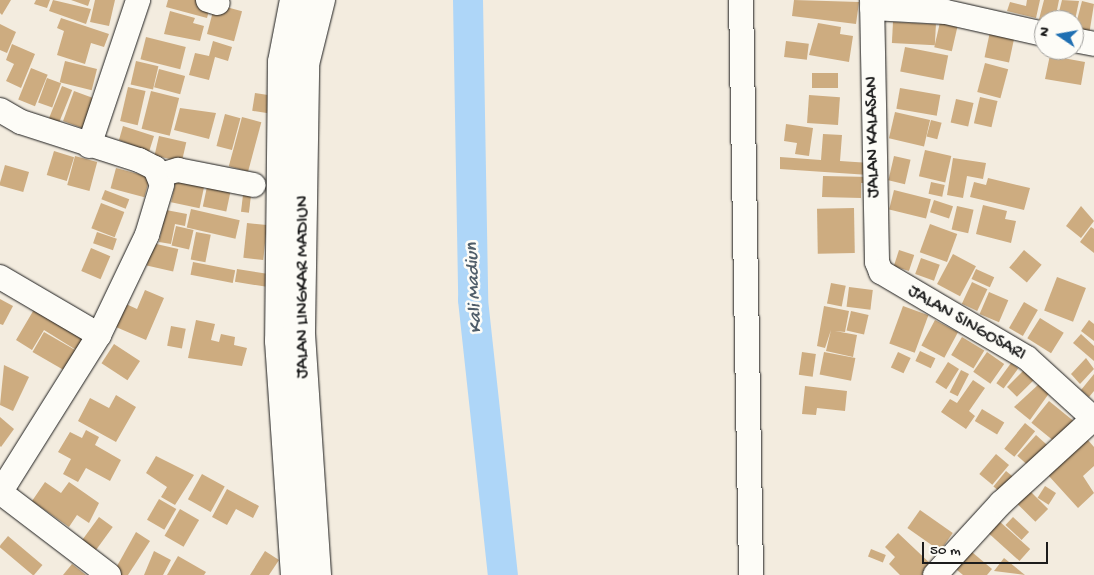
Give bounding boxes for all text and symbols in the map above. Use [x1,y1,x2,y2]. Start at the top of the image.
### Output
north arrow [1034,10,1084,60]
text: N [1036,26,1054,38]
street label: JALAN KALASAN [862,76,886,198]
street label: JALAN LINGKAR MADIUN [293,196,315,378]
water label: Kali Madiun [461,242,489,334]
street label: JALAN SINGOSARI [903,281,1029,367]
scale bar [924,532,1050,564]
text: 50 m [930,542,961,560]

